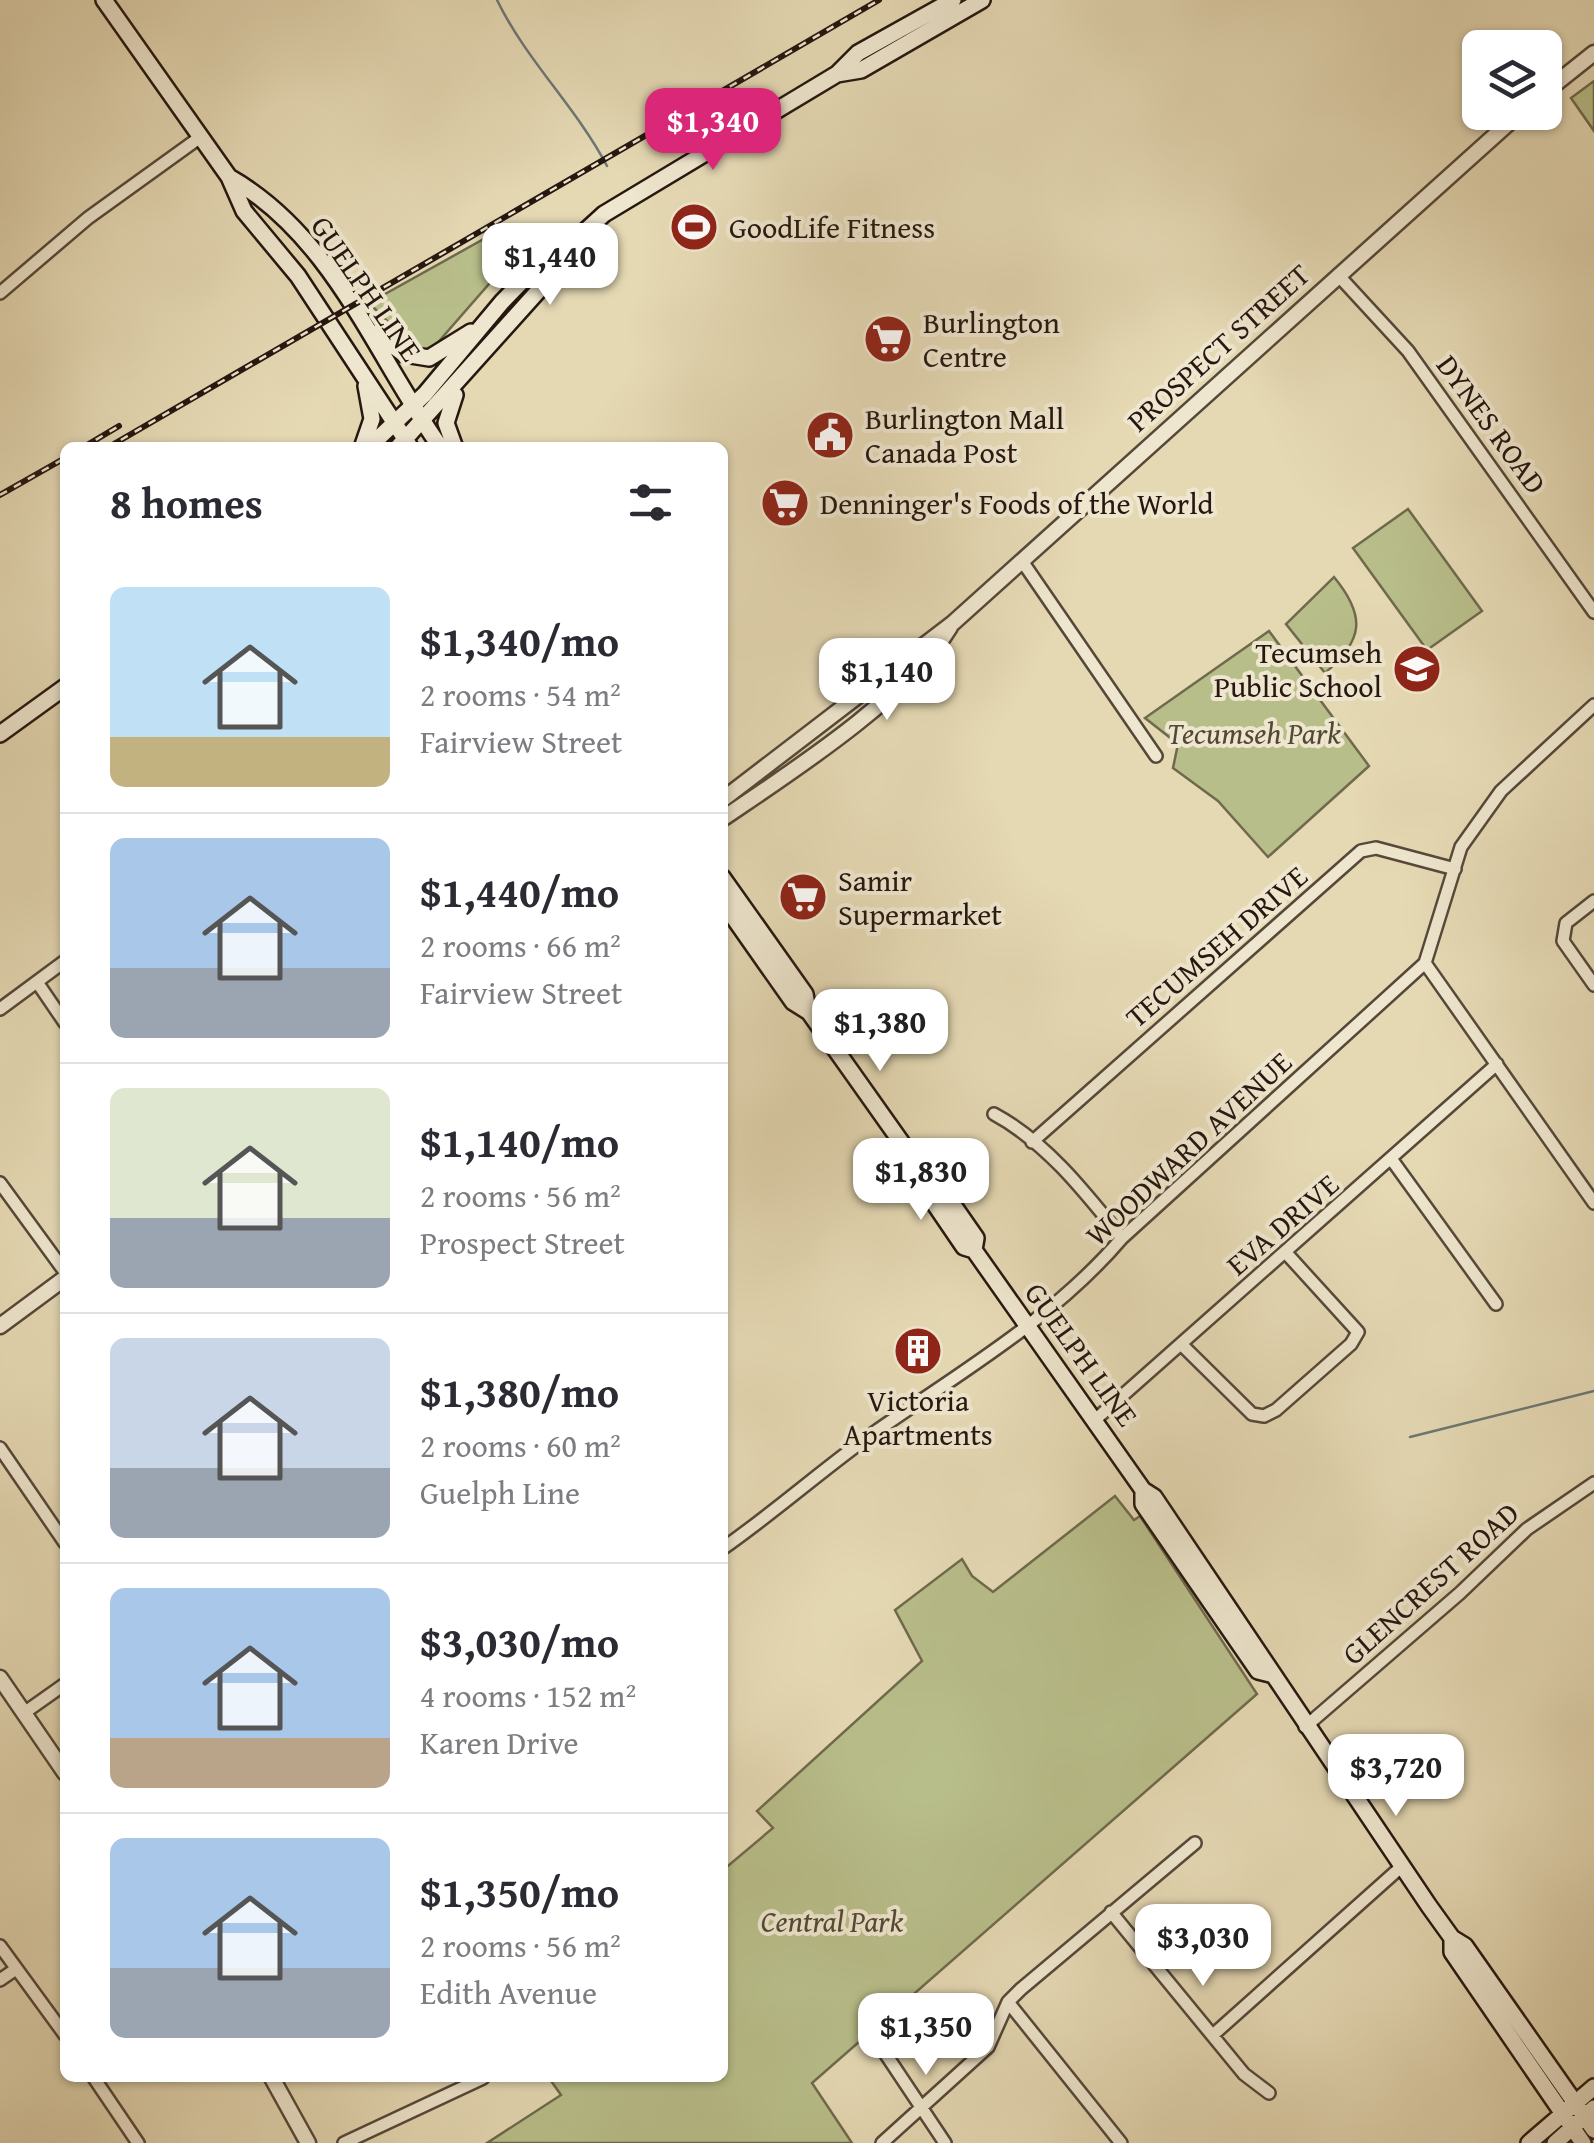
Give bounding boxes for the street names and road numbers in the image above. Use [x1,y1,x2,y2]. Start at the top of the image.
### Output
street label: GUELPH LINE [301,206,433,370]
street label: PROSPECT STREET [1117,253,1320,441]
street label: DYNES ROAD [1426,345,1558,503]
street label: TECUMSEH DRIVE [1115,854,1317,1038]
street label: WOODWARD AVENUE [1075,1041,1301,1255]
street label: EVA DRIVE [1216,1163,1348,1285]
street label: GUELPH LINE [1015,1273,1149,1435]
street label: GLENCREST ROAD [1332,1491,1528,1675]

